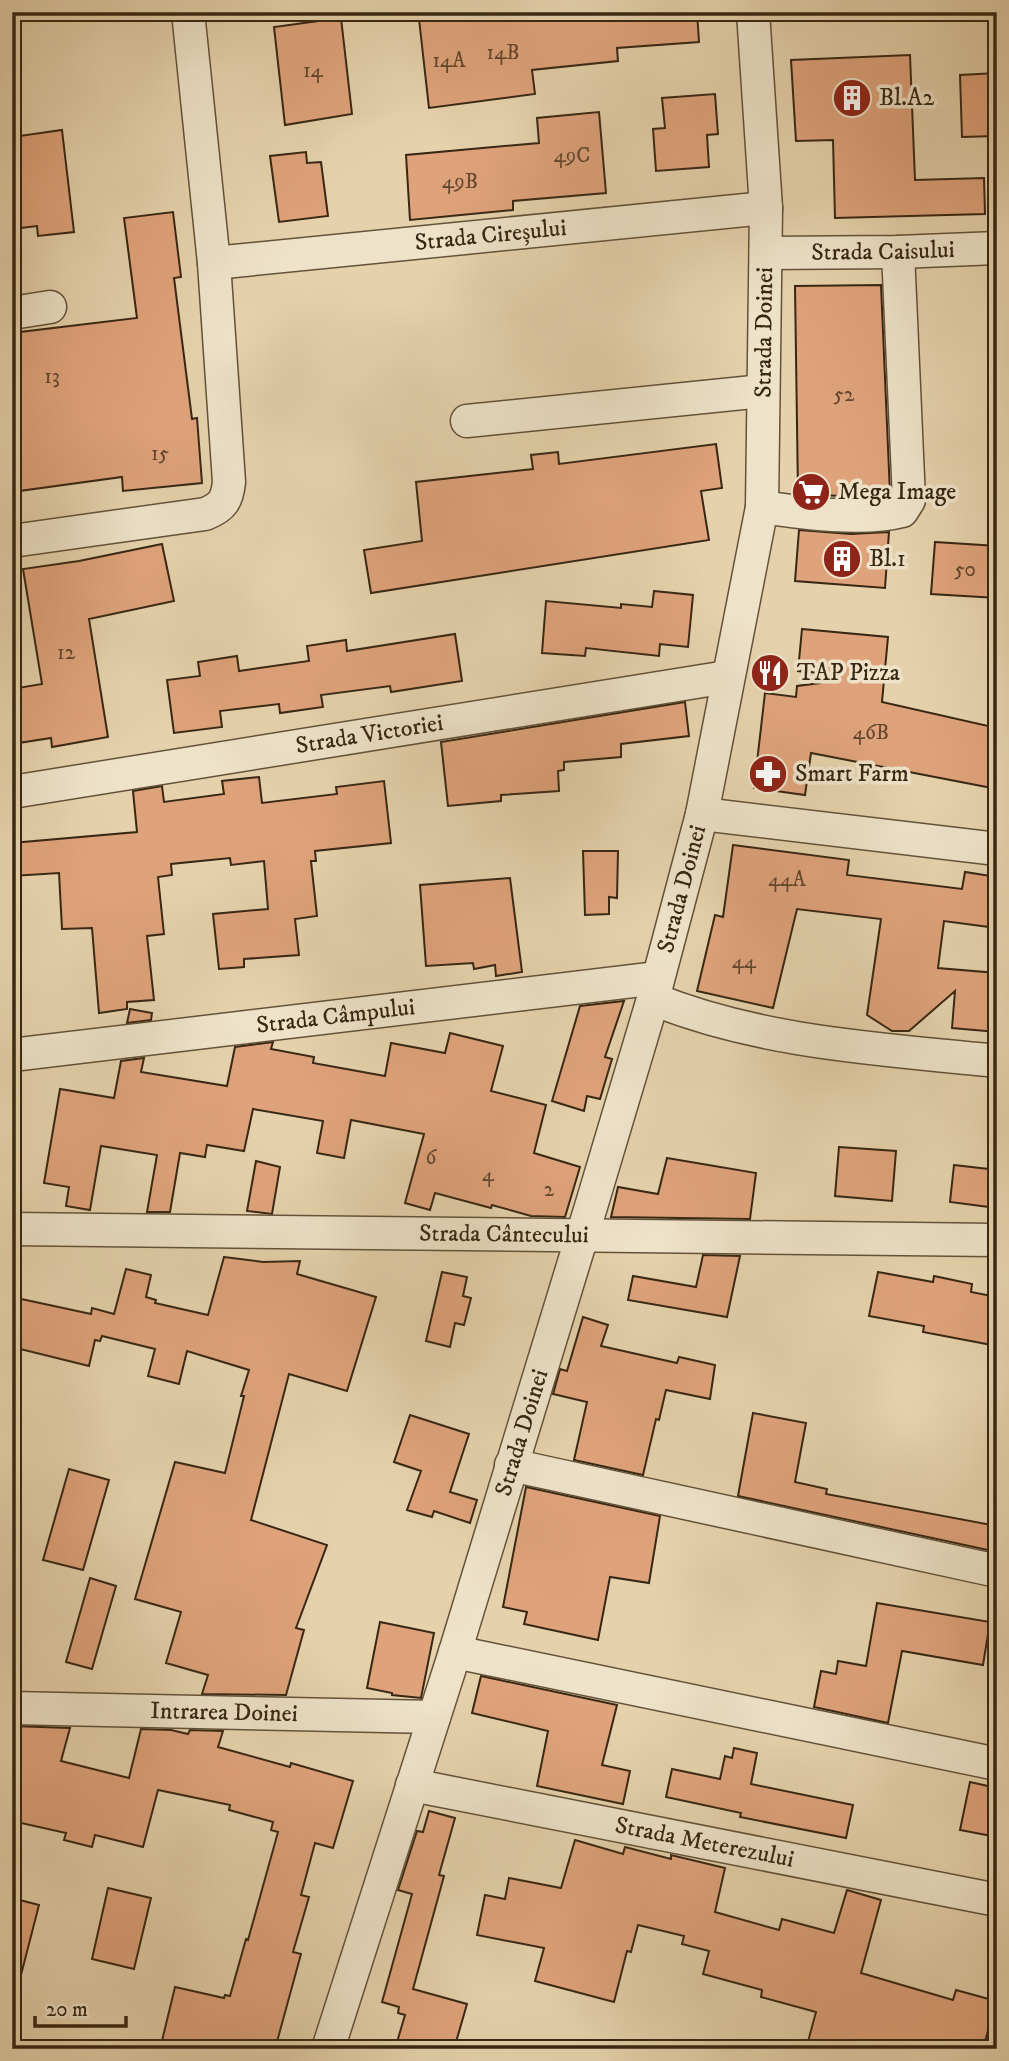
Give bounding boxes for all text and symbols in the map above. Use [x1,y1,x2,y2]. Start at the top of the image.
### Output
house number: 14B [486,40,520,66]
house number: 14A [432,48,466,74]
house number: 14 [303,58,324,84]
building icon: Bl.A2 [831,77,873,119]
place label: Bl.A2 [879,83,935,113]
house number: 49C [554,143,590,169]
house number: 49B [442,169,478,195]
street label: Strada Cireșului [413,213,568,258]
street label: Strada Caisului [811,235,955,268]
street label: Strada Doinei [748,267,780,398]
house number: 13 [44,364,60,390]
house number: 52 [834,382,855,408]
house number: 15 [151,441,169,467]
supermarket icon: Mega Image [790,471,832,513]
place label: Mega Image [838,477,956,507]
building icon: Bl.1 [821,538,863,580]
place label: Bl.1 [869,544,906,574]
house number: 50 [954,557,976,583]
house number: 12 [57,640,76,666]
restaurant icon: TAP Pizza [749,652,791,694]
place label: TAP Pizza [797,658,901,688]
street label: Strada Victoriei [294,708,445,761]
house number: 46B [853,720,889,746]
pharmacy icon: Smart Farm [747,753,789,795]
place label: Smart Farm [795,759,909,789]
street label: Strada Doinei [651,822,713,956]
house number: 44A [768,867,806,893]
house number: 44 [732,949,757,975]
street label: Strada Câmpului [255,992,417,1041]
house number: 6 [426,1145,438,1171]
house number: 4 [482,1162,495,1188]
house number: 2 [544,1177,555,1203]
street label: Strada Cântecului [419,1219,589,1250]
street label: Strada Doinei [488,1366,555,1500]
street label: Intrarea Doinei [150,1696,298,1729]
street label: Strada Meterezului [612,1810,796,1875]
scale bar [35,1984,126,2028]
text: 20 m [46,1997,88,2023]

